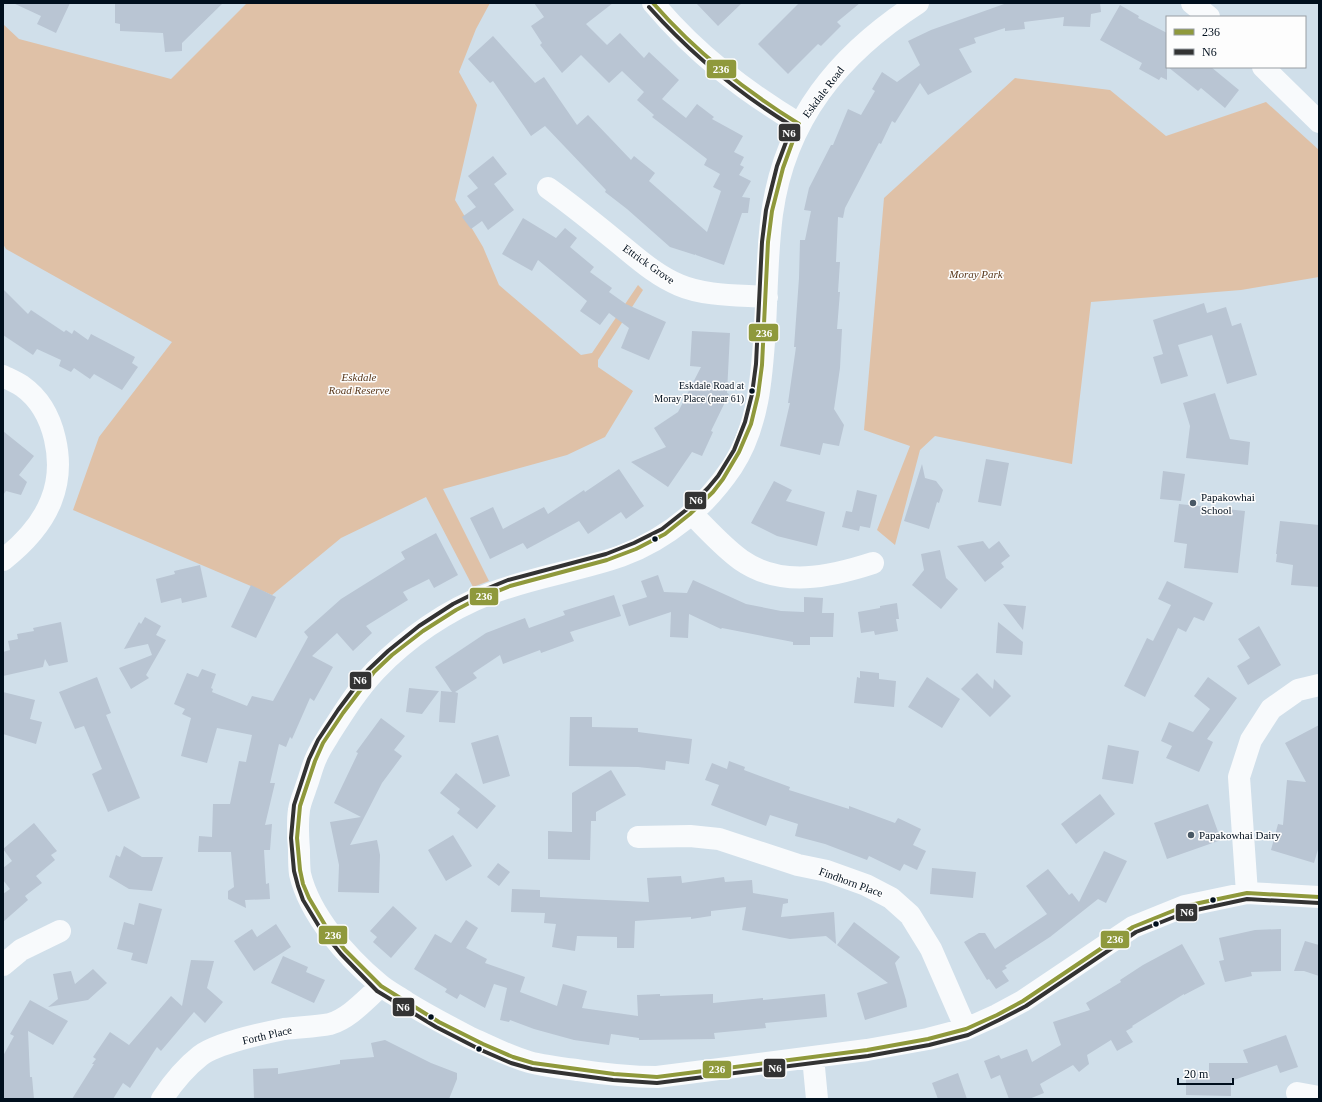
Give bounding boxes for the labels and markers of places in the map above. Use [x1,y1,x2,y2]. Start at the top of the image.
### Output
place label: Eskdale Road at Moray Place (near 61) [654,380,744,405]
marker: Eskdale Road at Moray Place (near 61) [747,386,757,396]
place label: Papakowhai School [1201,491,1255,516]
marker: Papakowhai School [1188,498,1198,508]
unlabelled marker [650,534,660,544]
place label: Papakowhai Dairy [1199,829,1281,841]
marker: Papakowhai Dairy [1186,830,1196,840]
unlabelled marker [1208,895,1218,905]
unlabelled marker [1151,919,1161,929]
unlabelled marker [426,1012,436,1022]
unlabelled marker [474,1044,484,1054]

